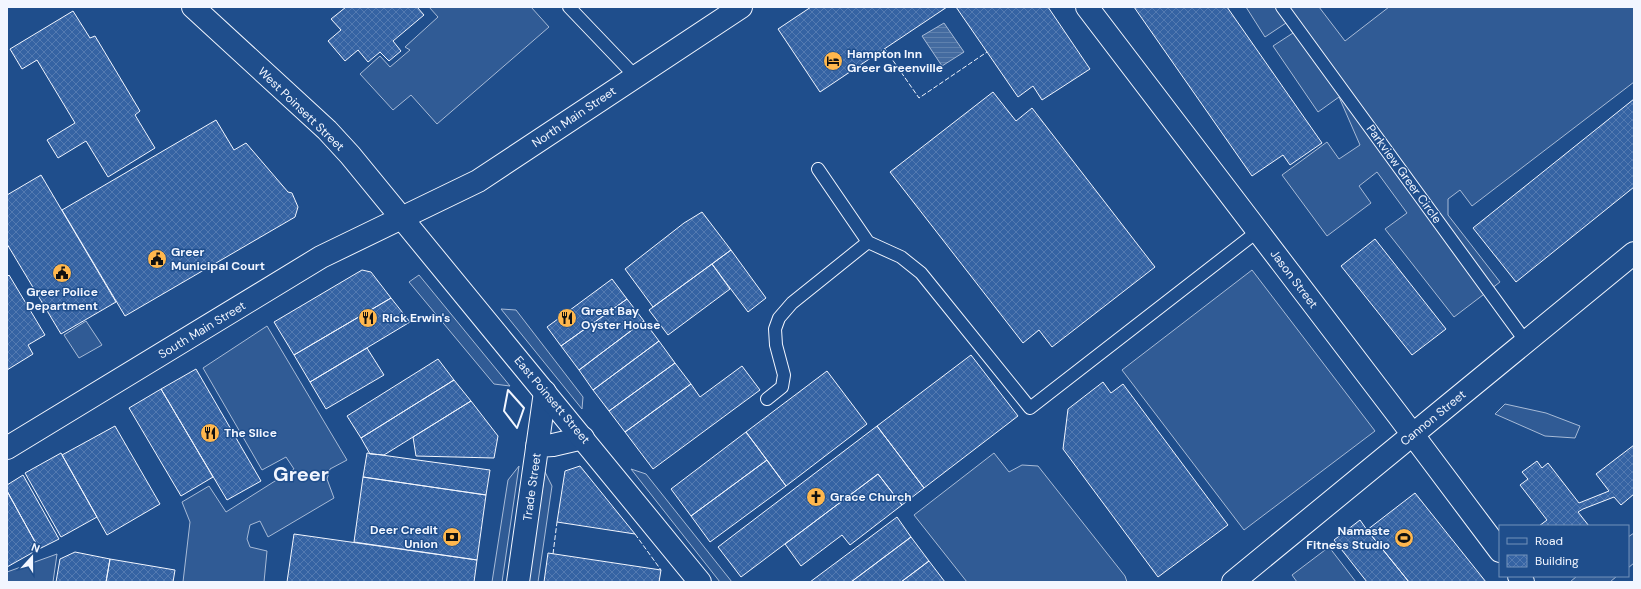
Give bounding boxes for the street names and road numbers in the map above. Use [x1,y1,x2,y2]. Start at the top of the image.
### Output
street label: West Poinsett Street [254,64,348,155]
street label: North Main Street [529,83,619,151]
street label: Parkview Greer Circle [1363,121,1445,227]
street label: Jason Street [1267,246,1322,312]
street label: South Main Street [155,297,249,362]
street label: East Poinsett Street [511,353,594,447]
street label: Cannon Street [1397,386,1469,449]
street label: Trade Street [519,452,545,522]

